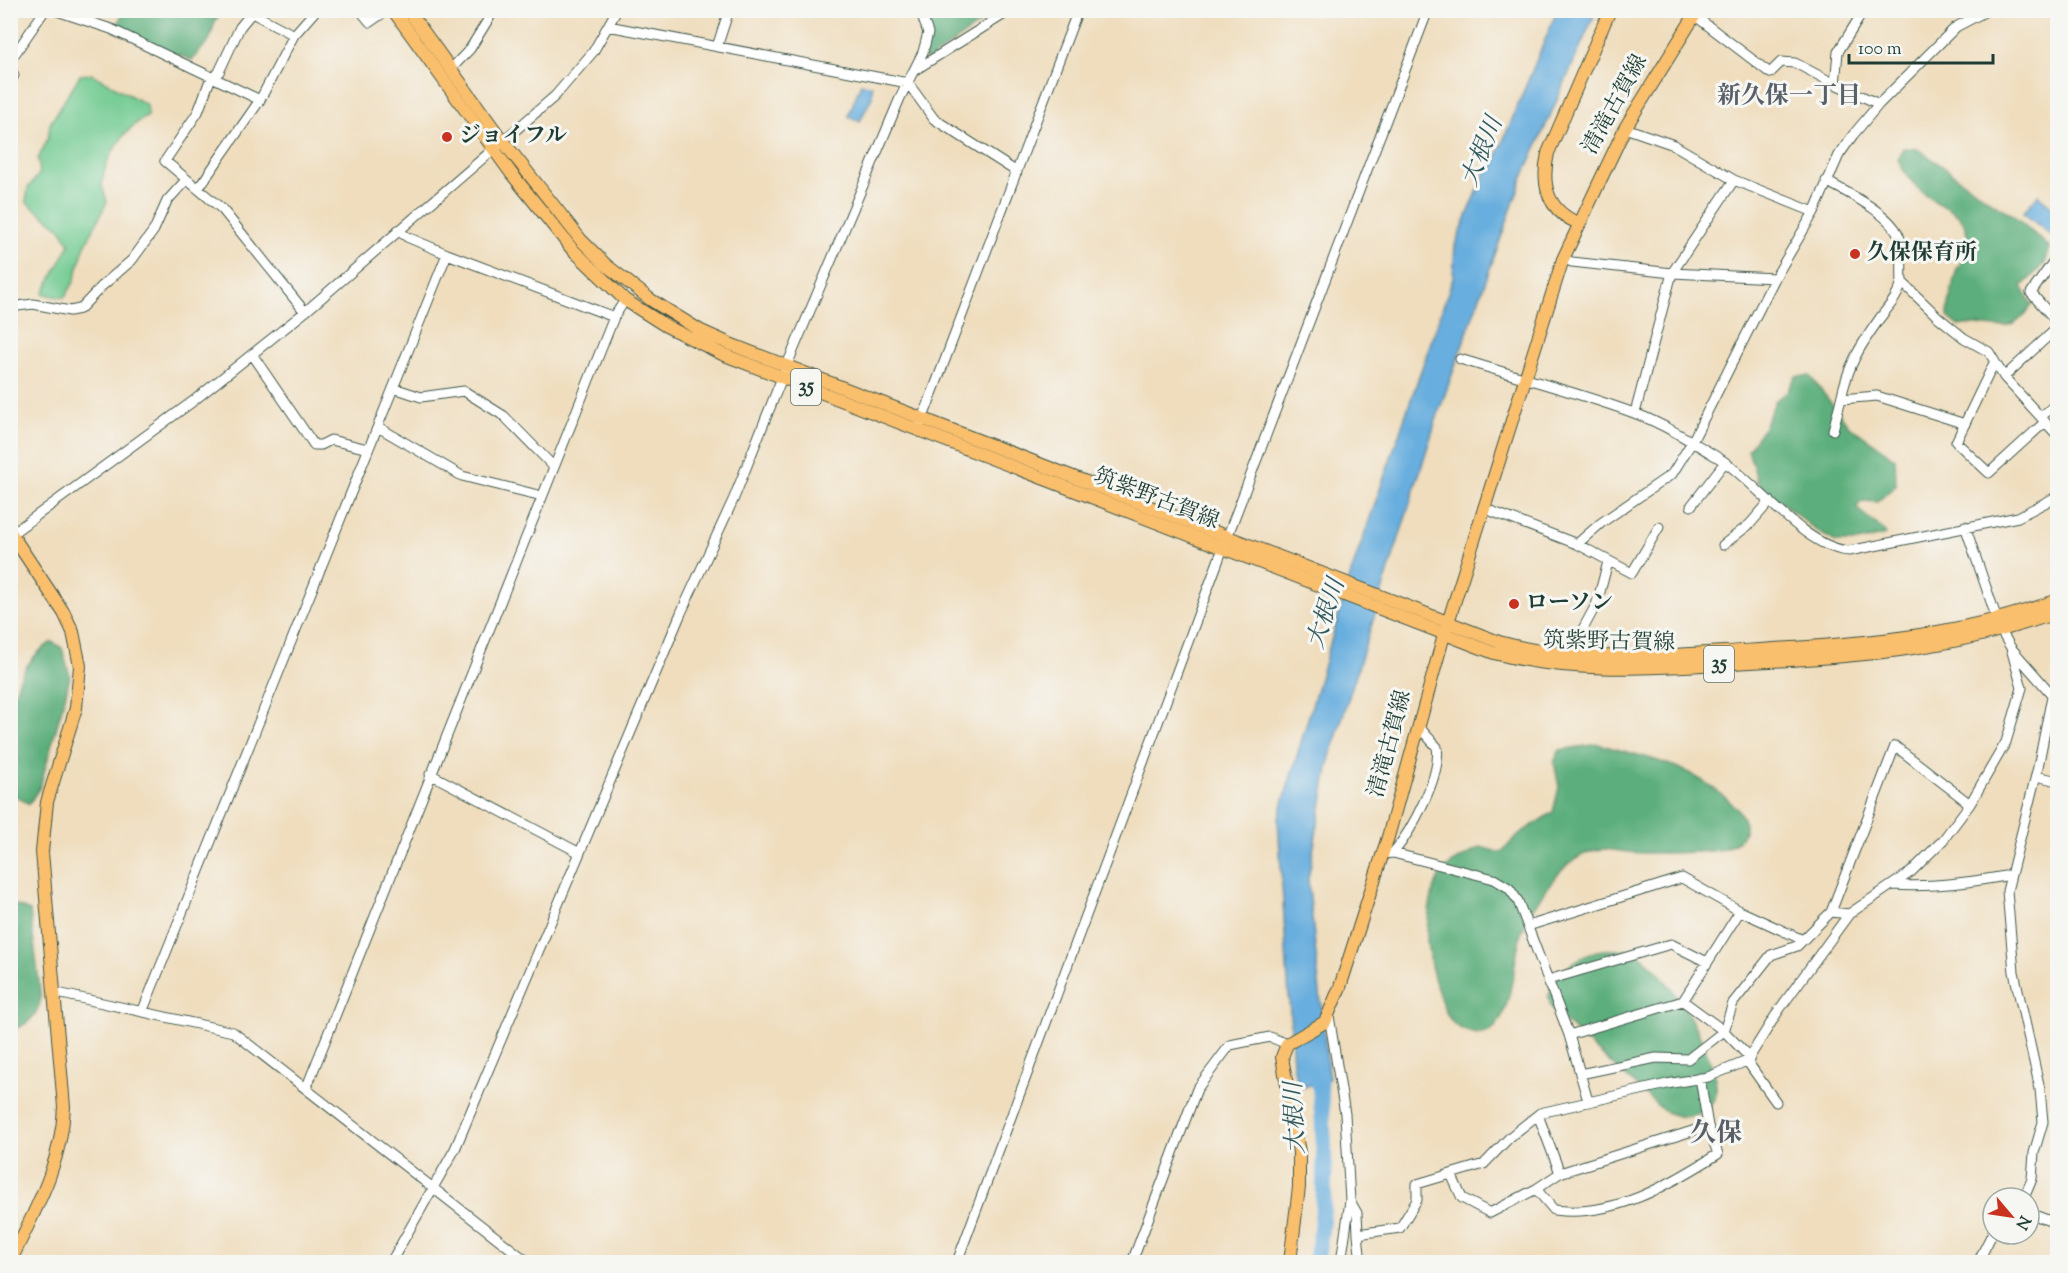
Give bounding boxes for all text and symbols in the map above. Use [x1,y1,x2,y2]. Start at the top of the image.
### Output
scale bar [1849,27,1993,65]
text: 100 m [1858,37,1902,63]
street label: 清滝古賀線 [1575,49,1657,161]
district label: 新久保一丁目 [1717,80,1861,114]
water label: 大根川 [1454,109,1513,192]
place label: ジョイフル [459,121,567,153]
marker: ジョイフル [440,130,454,144]
place label: 久保保育所 [1867,238,1977,270]
marker: 久保保育所 [1848,247,1862,261]
road number: 35 [791,369,821,405]
street label: 筑紫野古賀線 [1089,461,1223,539]
water label: 大根川 [1300,572,1355,653]
place label: ローソン [1526,588,1613,620]
marker: ローソン [1507,597,1521,611]
street label: 筑紫野古賀線 [1543,626,1675,660]
road number: 35 [1704,646,1734,682]
street label: 清滝古賀線 [1361,687,1421,801]
water label: 大根川 [1278,1078,1314,1155]
district label: 久保 [1690,1116,1742,1153]
north arrow [1981,1186,2041,1246]
text: N [2009,1211,2035,1233]

